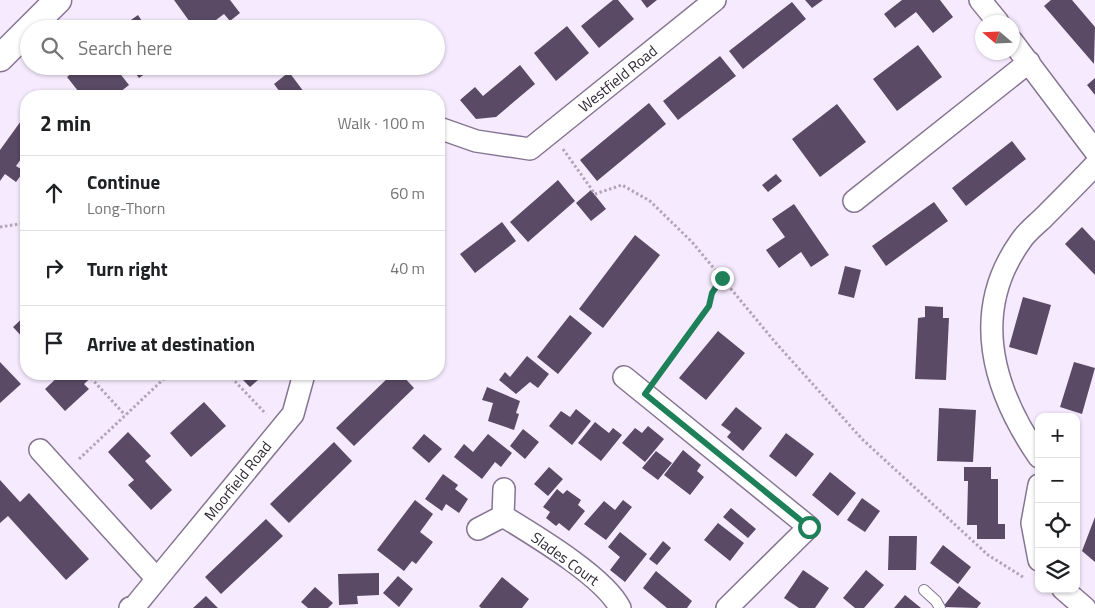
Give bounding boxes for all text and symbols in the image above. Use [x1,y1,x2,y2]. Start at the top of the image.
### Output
north arrow [975,15,1020,60]
search box [20,20,445,75]
text: Search here [78,33,172,62]
icon: search [38,34,66,62]
street label: Westfield Road [573,40,662,118]
text: 2 min [40,107,91,139]
text: Walk · 100 m [337,111,425,135]
text: Continue [87,167,160,196]
icon: ahead [40,179,68,207]
text: 60 m [390,181,425,205]
text: Long-Thorn [87,196,165,220]
icon: right [40,254,68,282]
text: Turn right [87,254,168,283]
text: 40 m [390,256,425,280]
route end [711,267,734,290]
icon: arrive [40,329,68,357]
text: Arrive at destination [87,329,255,358]
map controls [1035,413,1080,593]
button: + [1035,413,1080,458]
street label: Moorfield Road [198,436,277,525]
button: − [1035,458,1080,503]
button: locate [1035,503,1080,548]
route start [798,516,821,539]
street label: Slades Court [526,526,605,592]
button: layers [1035,548,1080,593]

